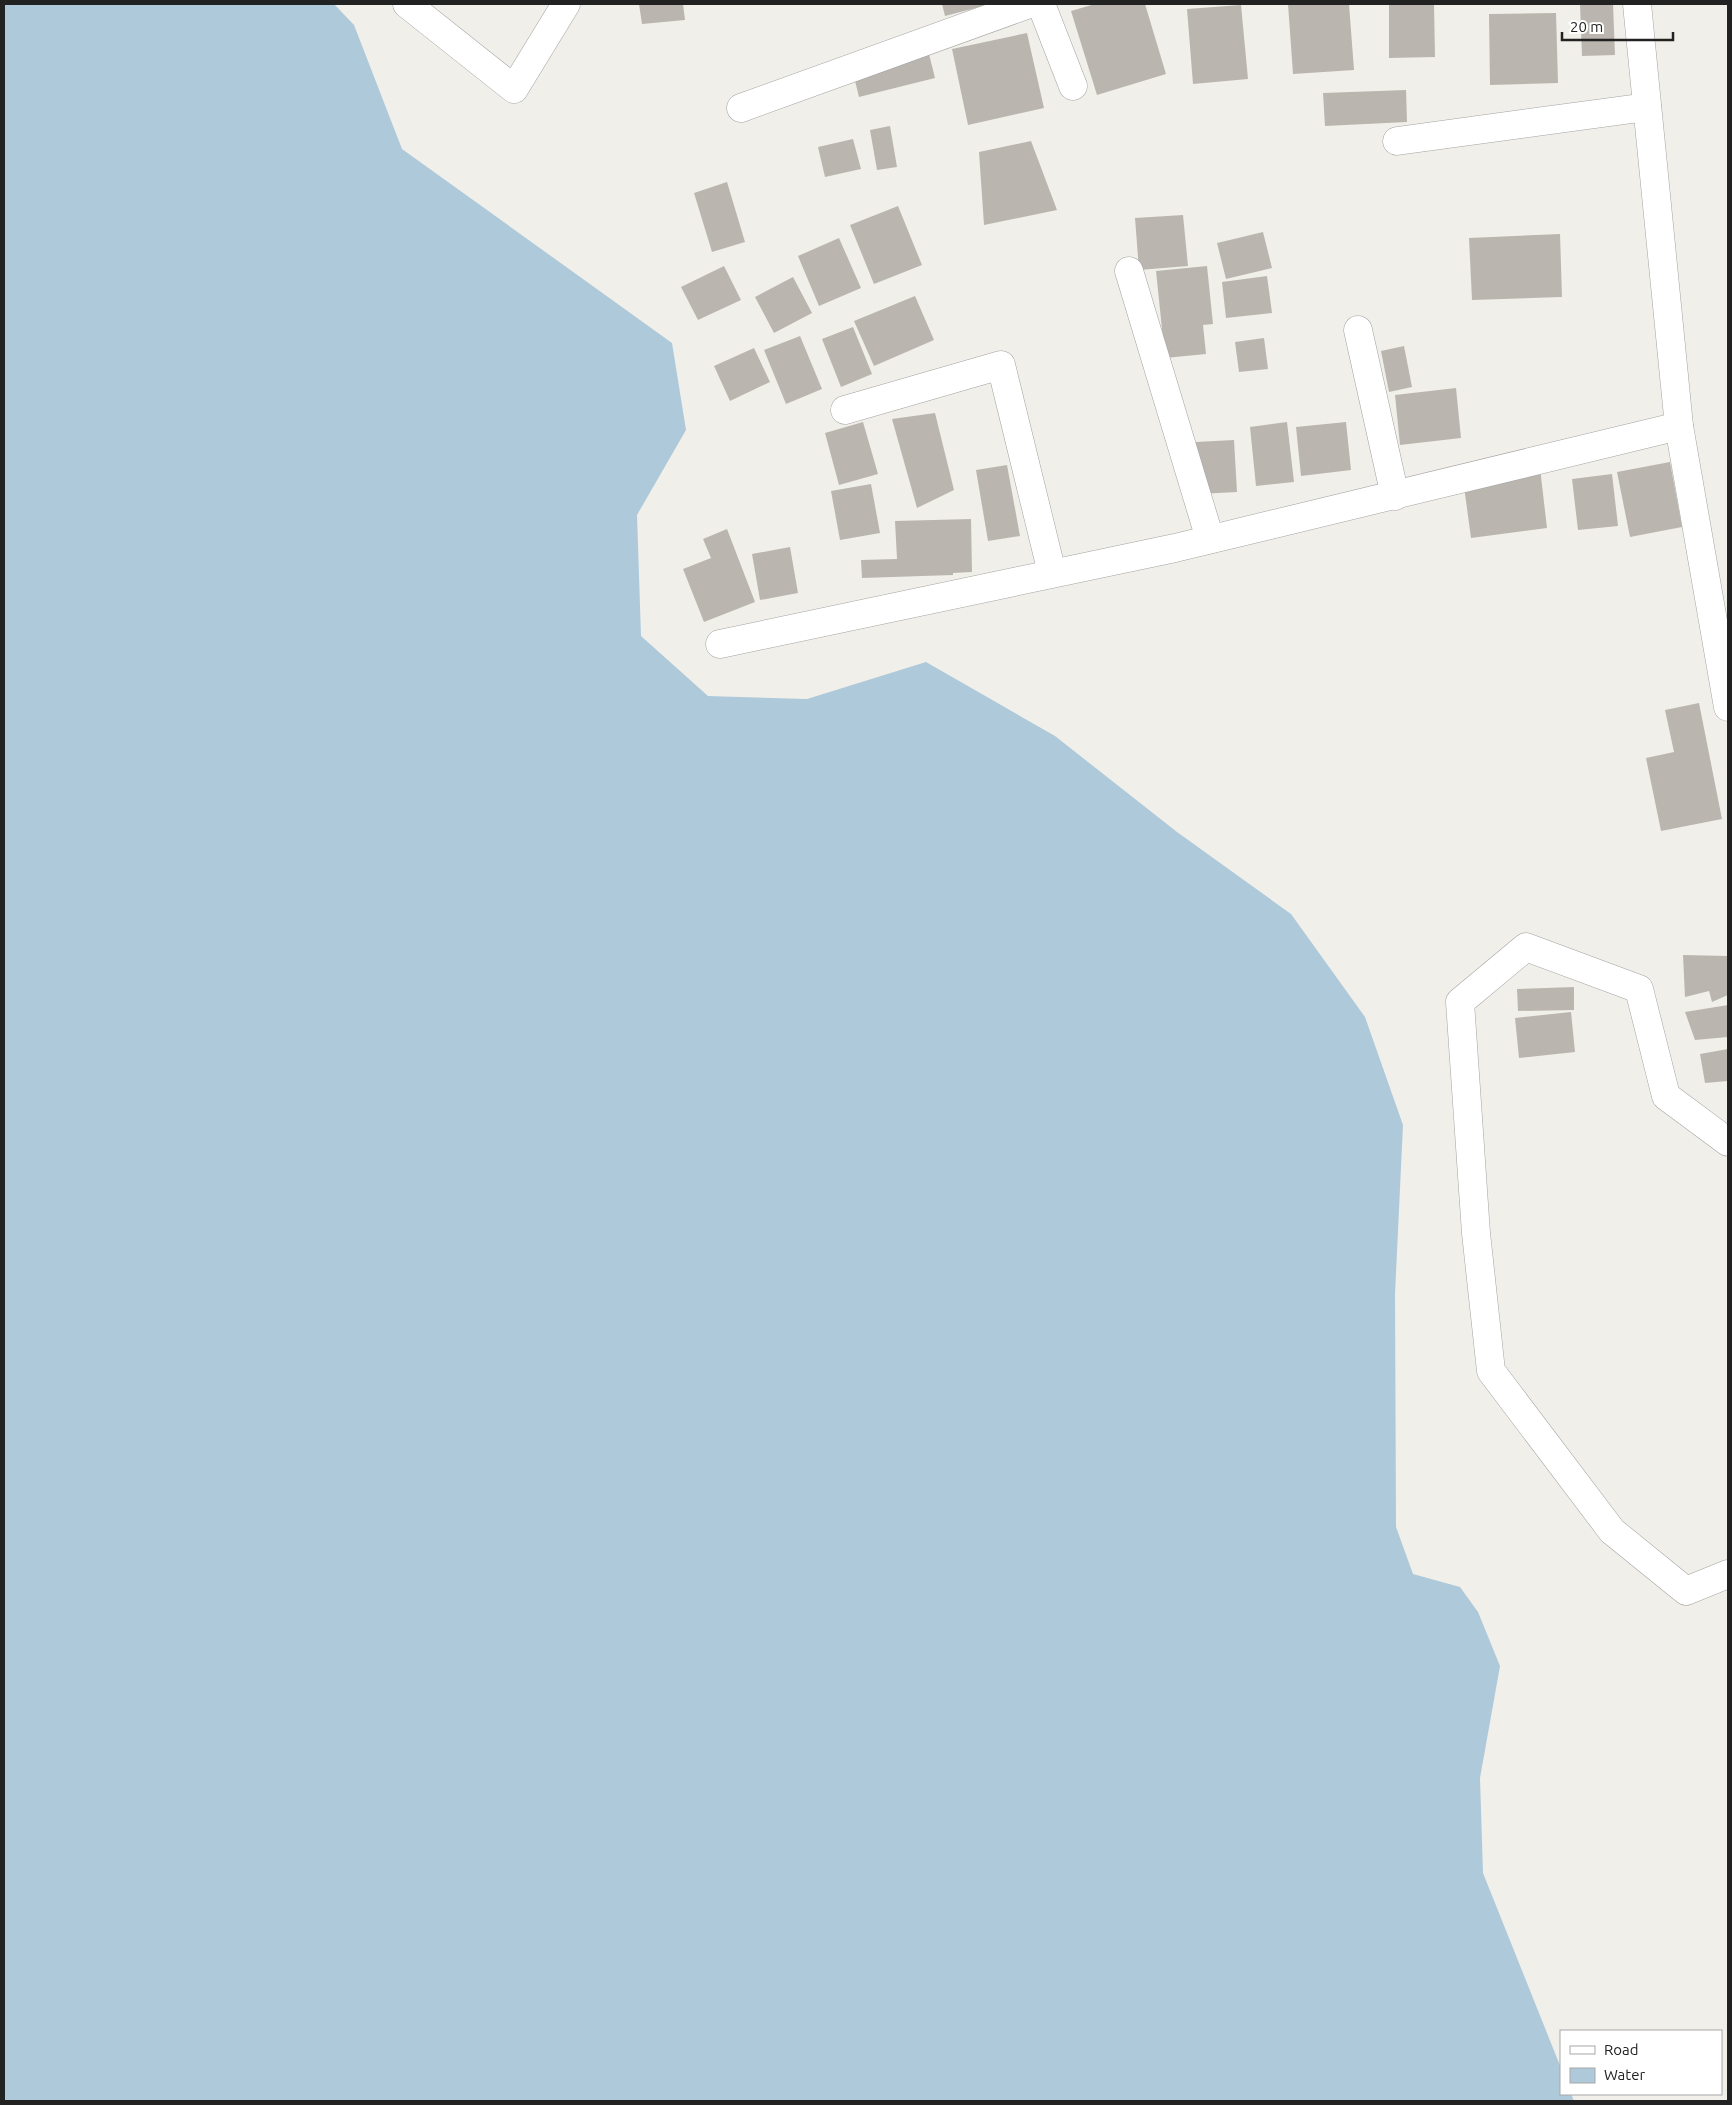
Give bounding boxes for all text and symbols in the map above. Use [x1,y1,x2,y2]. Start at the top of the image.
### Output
scale bar [1562,10,1673,42]
text: 20 m [1570,18,1603,35]
legend [1560,2030,1722,2095]
text: Road [1604,2041,1639,2058]
text: Water [1604,2066,1645,2083]

